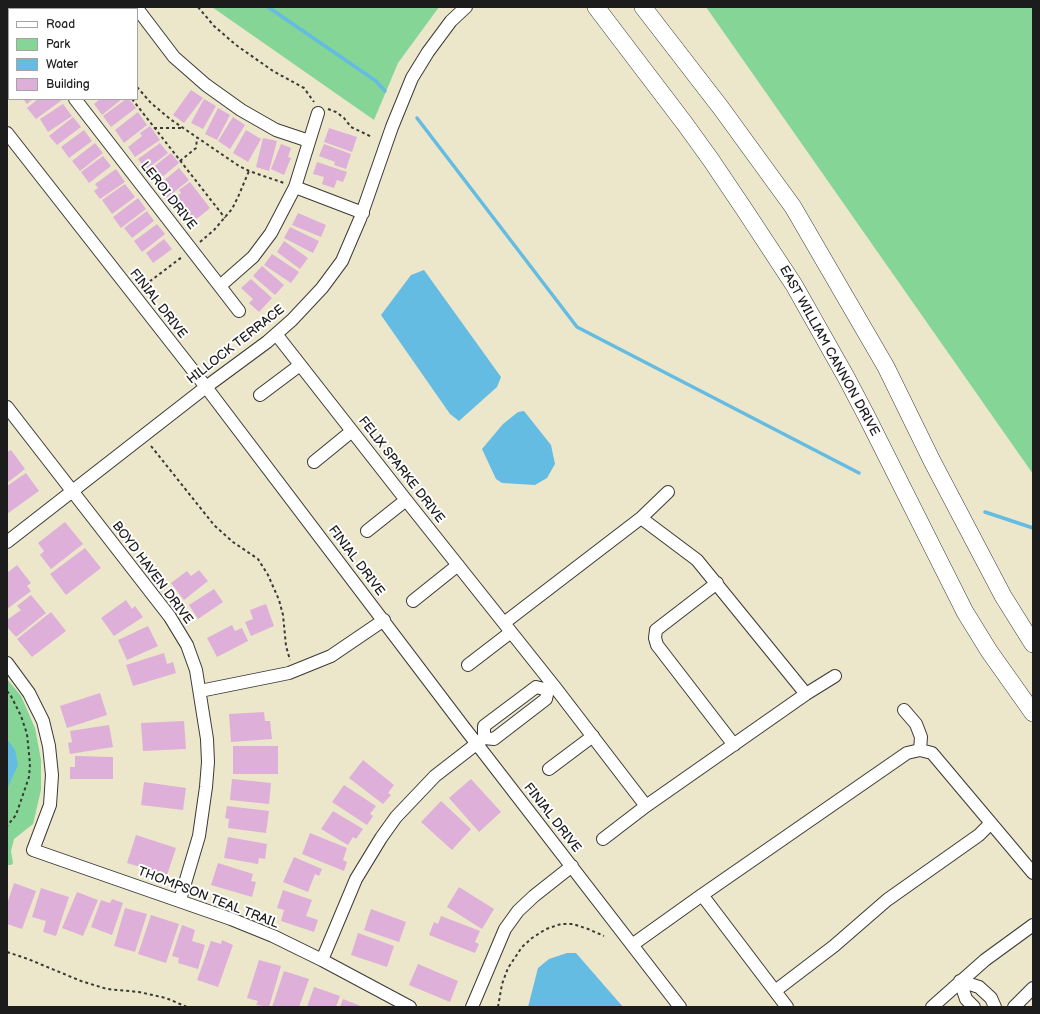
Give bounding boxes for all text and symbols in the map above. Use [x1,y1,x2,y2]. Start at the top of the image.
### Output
legend [8,8,138,100]
text: Road [46,17,75,32]
text: Park [46,37,70,52]
text: Water [46,57,78,72]
text: Building [46,77,90,92]
street label: LEROI DRIVE [137,159,199,233]
street label: EAST WILLIAM CANNON DRIVE [776,263,882,439]
street label: FINIAL DRIVE [126,266,190,342]
street label: HILLOCK TERRACE [184,302,288,388]
street label: FELIX SPARKE DRIVE [355,414,447,526]
street label: BOYD HAVEN DRIVE [108,519,196,627]
street label: FINIAL DRIVE [325,523,387,599]
street label: FINIAL DRIVE [520,780,584,856]
street label: THOMPSON TEAL TRAIL [135,864,281,932]

